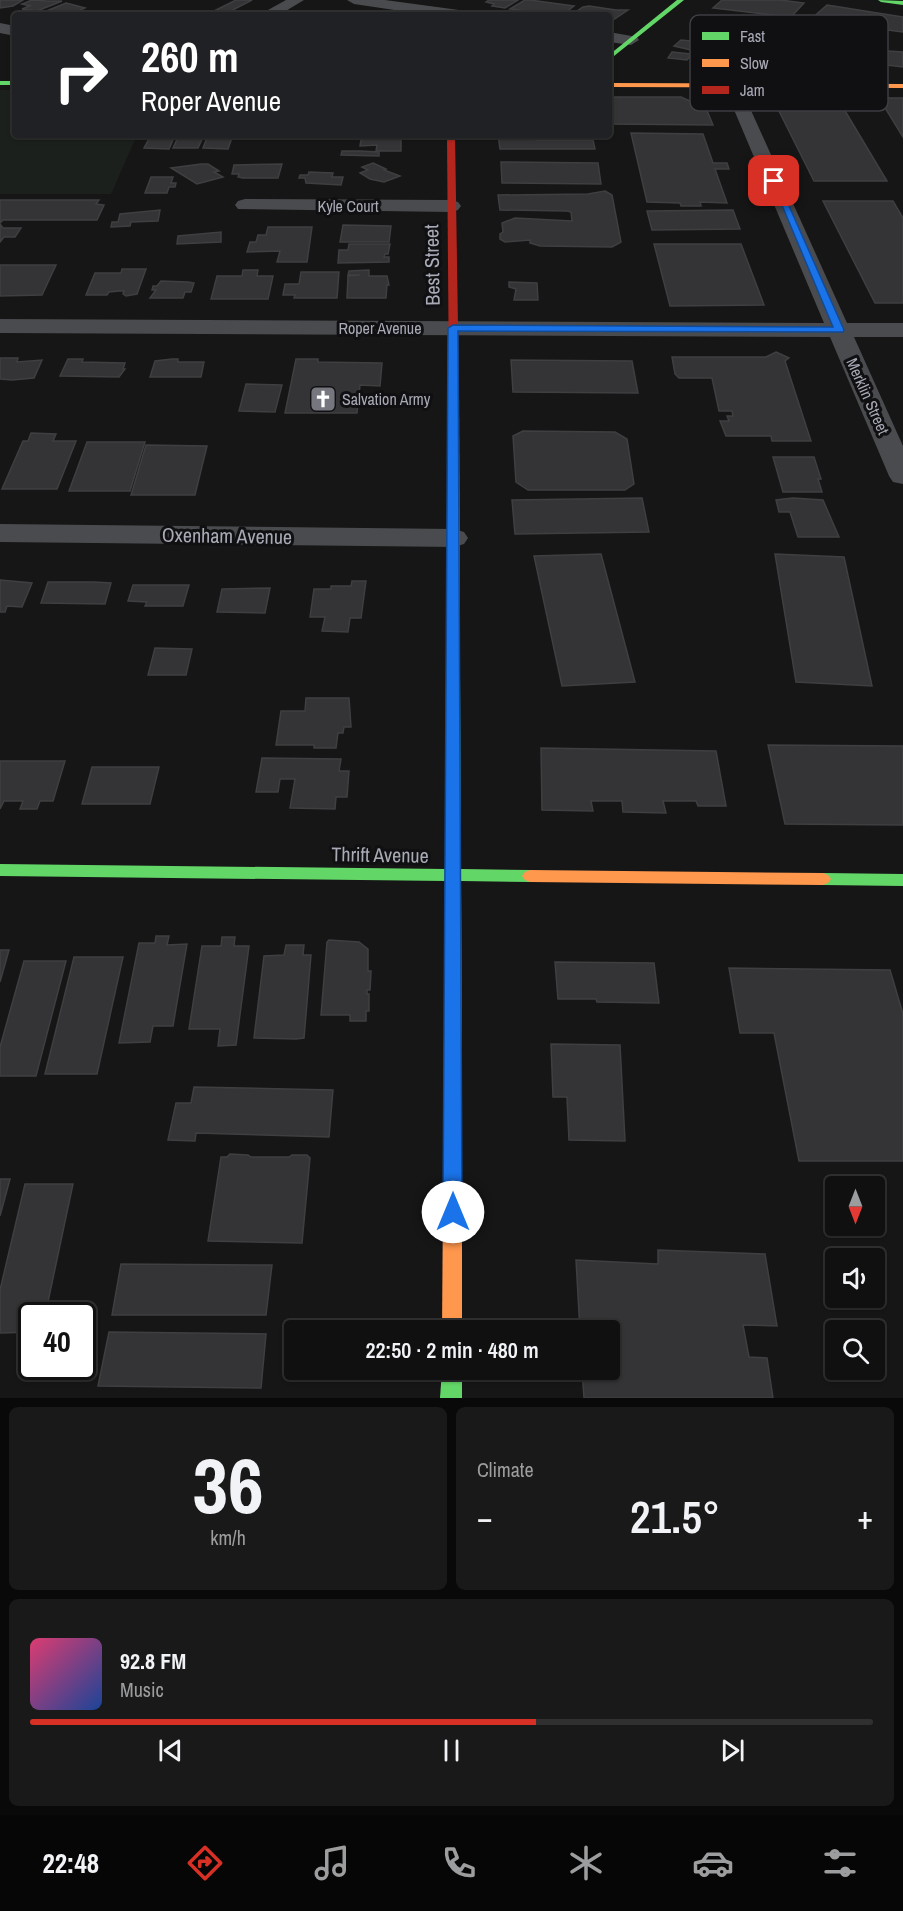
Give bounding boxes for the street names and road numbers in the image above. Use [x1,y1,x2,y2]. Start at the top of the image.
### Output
street label: Kyle Court [317,195,379,217]
street label: Best Street [417,224,446,306]
street label: Roper Avenue [339,317,421,339]
street label: Merklin Street [841,354,895,438]
street label: Oxenham Avenue [162,521,292,550]
street label: Thrift Avenue [331,840,429,869]

